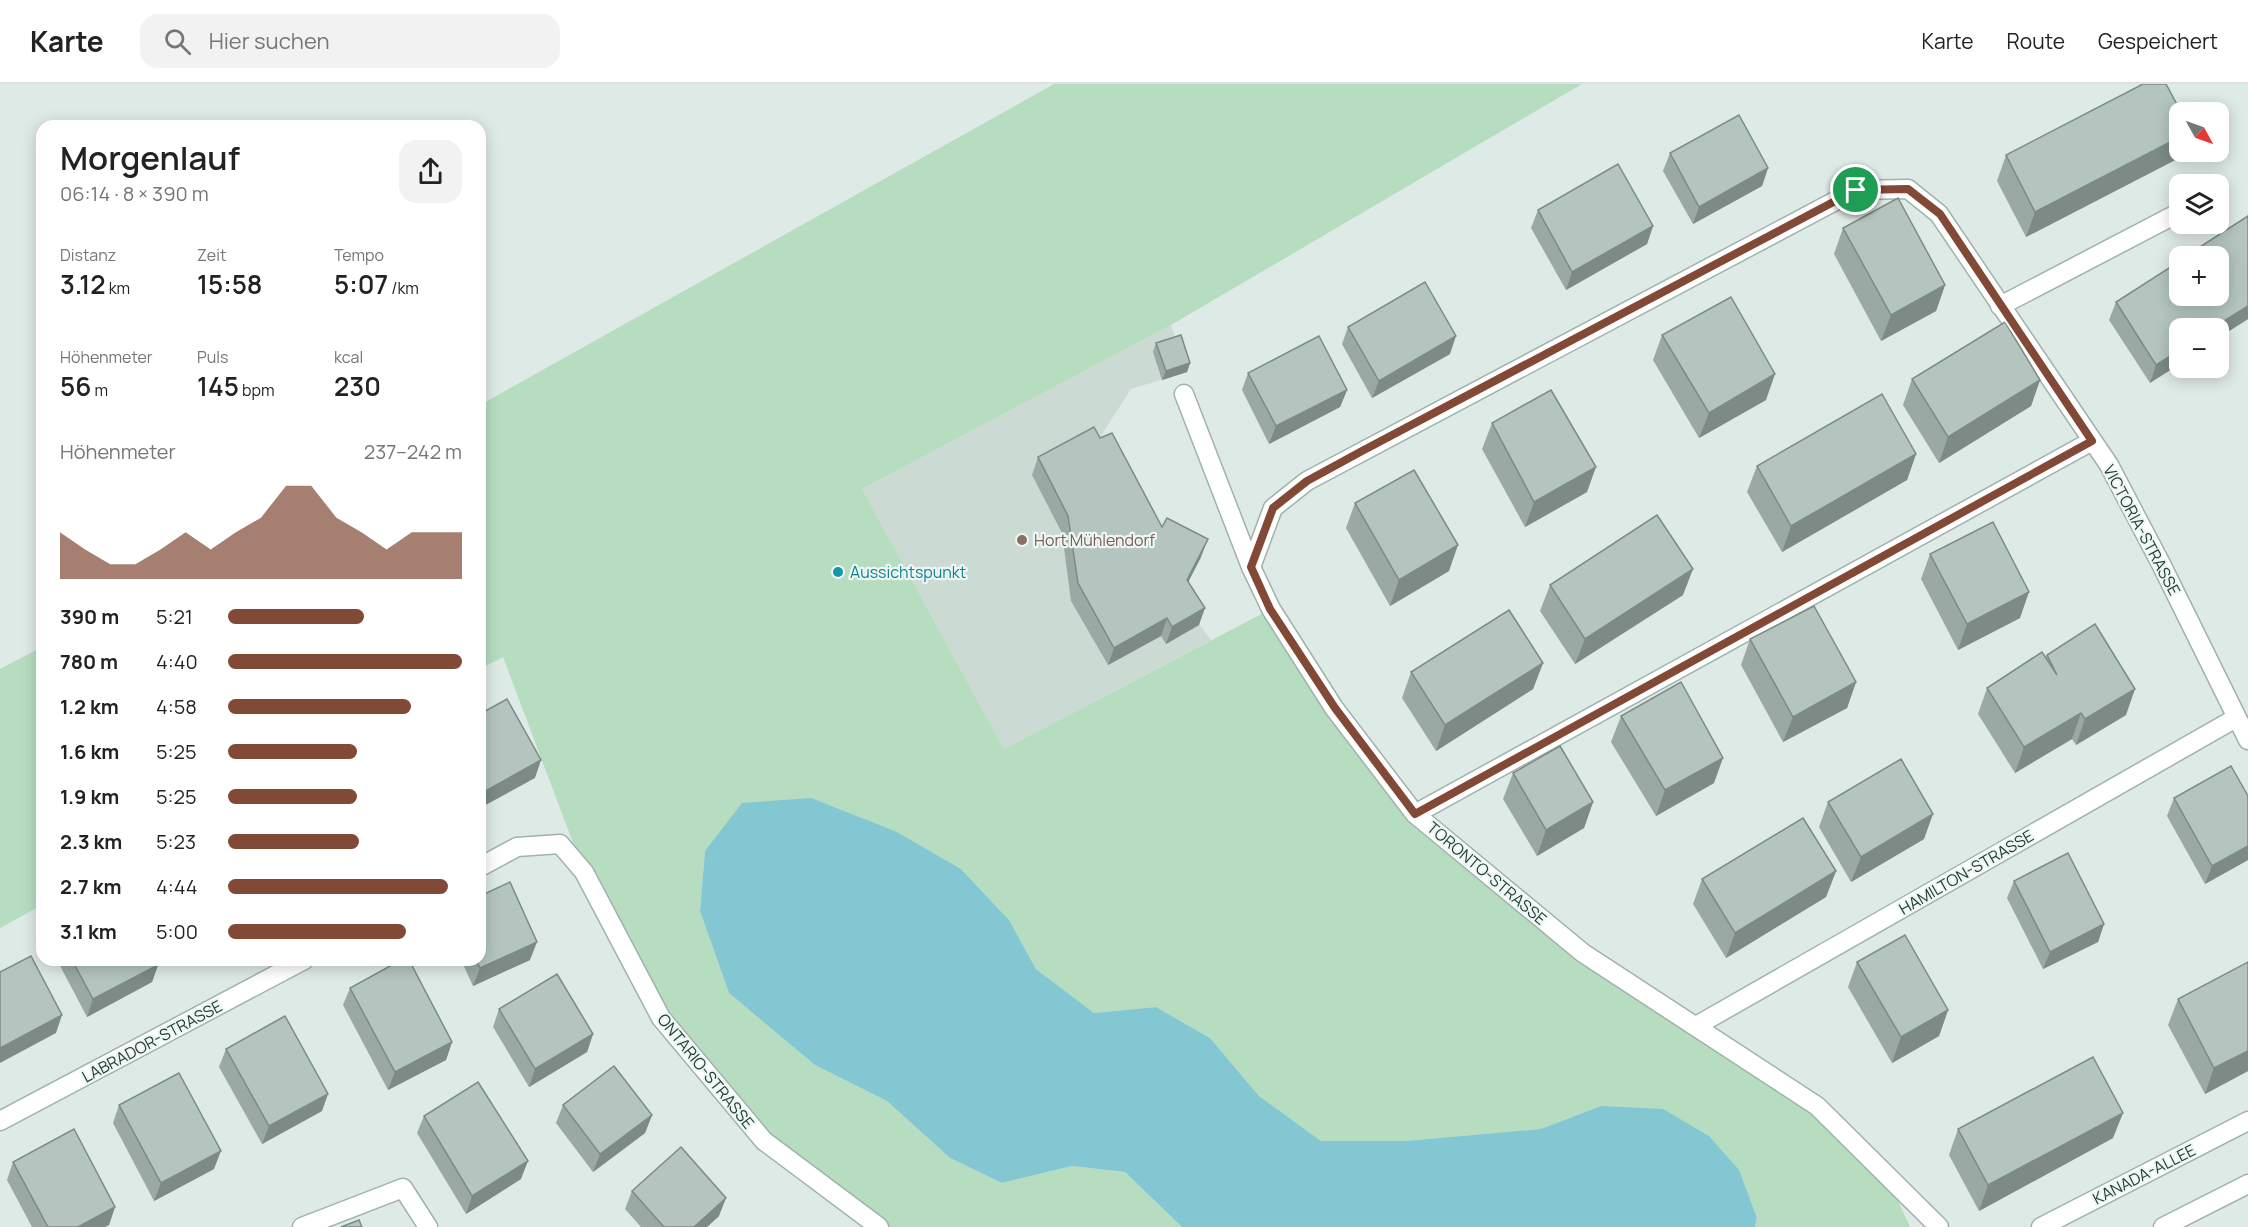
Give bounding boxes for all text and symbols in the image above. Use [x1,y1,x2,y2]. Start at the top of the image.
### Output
search box [140,14,560,68]
text: Karte [30,22,104,60]
icon: search [161,25,194,58]
text: Hier suchen [209,26,330,56]
text: Karte [1922,27,1974,55]
text: Route [2007,27,2065,55]
text: Gespeichert [2098,27,2218,55]
north arrow [2169,102,2229,162]
map controls [2169,102,2229,378]
text: Morgenlauf [60,135,240,180]
button: share [399,140,462,203]
pin [1830,164,1881,215]
icon: arrive [1839,173,1872,206]
button: layers [2169,174,2229,234]
text: 06:14 · 8 × 390 m [60,180,209,207]
text: Distanz [60,244,116,266]
text: Zeit [197,244,226,266]
text: Tempo [334,244,384,266]
button: + [2169,246,2229,306]
text: 3.12 [60,266,105,302]
text: 15:58 [197,266,262,302]
text: 5:07 [334,266,388,302]
text: km [105,277,130,299]
text: /km [388,277,419,299]
button: − [2169,318,2229,378]
text: Höhenmeter [60,346,153,368]
text: Puls [197,346,228,368]
text: kcal [334,346,363,368]
text: 56 [60,368,91,404]
text: 145 [197,368,239,404]
text: 230 [334,368,381,404]
text: m [91,379,108,401]
text: bpm [239,379,275,401]
text: Höhenmeter [60,438,176,465]
text: 237–242 m [364,438,462,465]
street label: VICTORIA-STRASSE [2098,461,2186,599]
place label: Hort Mühlendorf [1034,529,1155,551]
marker: Hort Mühlendorf [1015,533,1029,547]
place label: Aussichtspunkt [850,561,966,583]
marker: Aussichtspunkt [831,565,845,579]
text: 390 m [60,603,119,630]
text: 5:21 [156,603,193,630]
text: 780 m [60,648,118,675]
text: 4:40 [156,648,198,675]
text: 1.2 km [60,693,119,720]
text: 4:58 [156,693,197,720]
text: 1.6 km [60,738,119,765]
text: 5:25 [156,738,196,765]
text: 1.9 km [60,783,119,810]
text: 5:25 [156,783,196,810]
street label: TORONTO-STRASSE [1422,816,1552,930]
street label: HAMILTON-STRASSE [1895,824,2037,920]
text: 2.3 km [60,828,122,855]
text: 5:23 [156,828,196,855]
text: 2.7 km [60,873,121,900]
text: 4:44 [156,873,198,900]
text: 3.1 km [60,918,117,945]
text: 5:00 [156,918,198,945]
street label: LABRADOR-STRASSE [78,995,226,1087]
street label: ONTARIO-STRASSE [653,1009,759,1133]
street label: KANADA-ALLEE [2089,1139,2199,1209]

